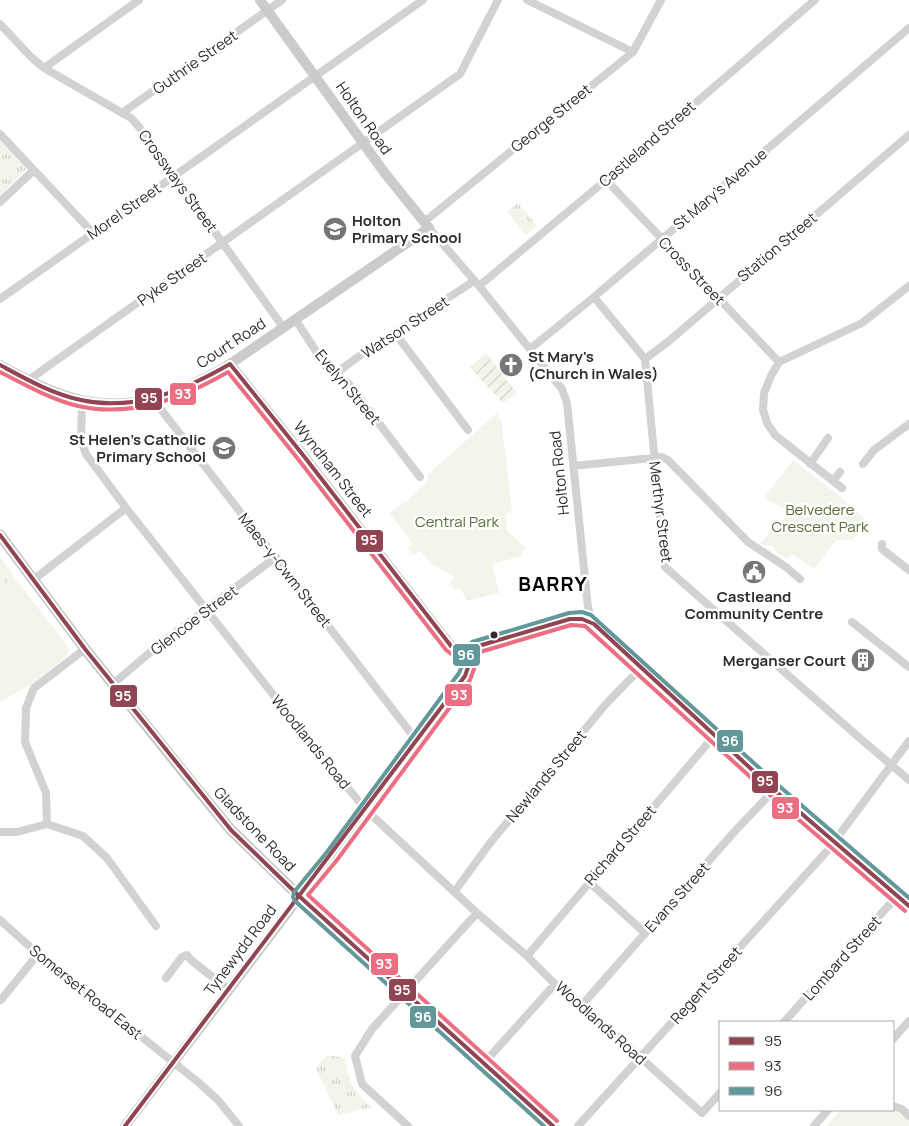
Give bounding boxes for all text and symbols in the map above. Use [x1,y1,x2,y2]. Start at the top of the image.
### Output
street label: Guthrie Street [148,25,242,99]
street label: Holton Road [331,77,397,159]
street label: George Street [506,79,596,157]
street label: Castleland Street [594,96,700,192]
street label: Crossways Street [134,125,222,237]
street label: St Mary's Avenue [669,143,772,235]
street label: Morel Street [83,178,165,244]
street label: Station Street [733,207,821,287]
place label: Holton Primary School [352,210,462,248]
school or university icon: Holton Primary School [322,216,348,242]
street label: Cross Street [654,232,730,310]
street label: Pyke Street [133,247,211,311]
street label: Watson Street [357,291,453,363]
street label: Court Road [192,313,270,373]
street label: Evelyn Street [310,345,386,429]
place label: St Mary's (Church in Wales) [528,346,659,384]
church icon: St Mary's (Church in Wales) [498,352,524,378]
line badge: 93 [169,382,197,406]
text: 93 [175,384,191,403]
line badge: 95 [134,387,163,411]
text: 95 [141,388,157,407]
street label: Wyndham Street [289,417,377,521]
place label: St Helen's Catholic Primary School [69,429,206,467]
street label: Holton Road [544,430,574,516]
school or university icon: St Helen's Catholic Primary School [211,435,237,461]
street label: Merthyr Street [644,460,678,564]
park label: Belvedere Crescent Park [771,499,869,537]
street label: Maes-y-Cwm Street [234,508,336,632]
park label: Central Park [415,511,500,532]
line badge: 95 [355,529,384,553]
text: 95 [361,530,377,549]
public building icon: Castleand Community Centre [741,559,767,585]
district label: BARRY [518,570,588,597]
street label: Glencoe Street [146,580,242,660]
place label: Castleand Community Centre [685,586,823,624]
unlabelled marker [489,630,499,640]
line badge: 96 [452,643,481,667]
text: 96 [457,645,475,664]
building icon: Merganser Court [850,647,876,673]
place label: Merganser Court [723,650,846,671]
line badge: 93 [444,683,473,707]
line badge: 95 [109,684,138,708]
text: 93 [451,685,467,704]
text: 95 [115,686,131,705]
street label: Woodlands Road [266,690,356,794]
street label: Newlands Street [501,725,591,827]
line badge: 96 [716,729,744,753]
text: 96 [721,731,739,750]
line badge: 95 [751,770,779,794]
text: 95 [757,771,773,790]
street label: Gladstone Road [209,782,301,876]
line badge: 93 [771,796,800,820]
text: 93 [777,798,793,817]
street label: Richard Street [579,800,661,890]
street label: Evans Street [640,857,714,937]
street label: Tynewydd Road [199,900,281,1000]
street label: Lombard Street [798,911,886,1005]
street label: Somerset Road East [25,940,147,1044]
street label: Regent Street [666,942,746,1028]
line badge: 93 [370,952,399,976]
text: 93 [376,954,392,973]
street label: Woodlands Road [551,976,651,1070]
line badge: 95 [388,978,417,1002]
text: 95 [394,980,410,999]
line badge: 96 [409,1005,437,1029]
text: 96 [414,1007,432,1026]
legend [719,1021,894,1111]
text: 95 [764,1030,782,1051]
text: 93 [764,1055,782,1076]
text: 96 [764,1080,783,1101]

